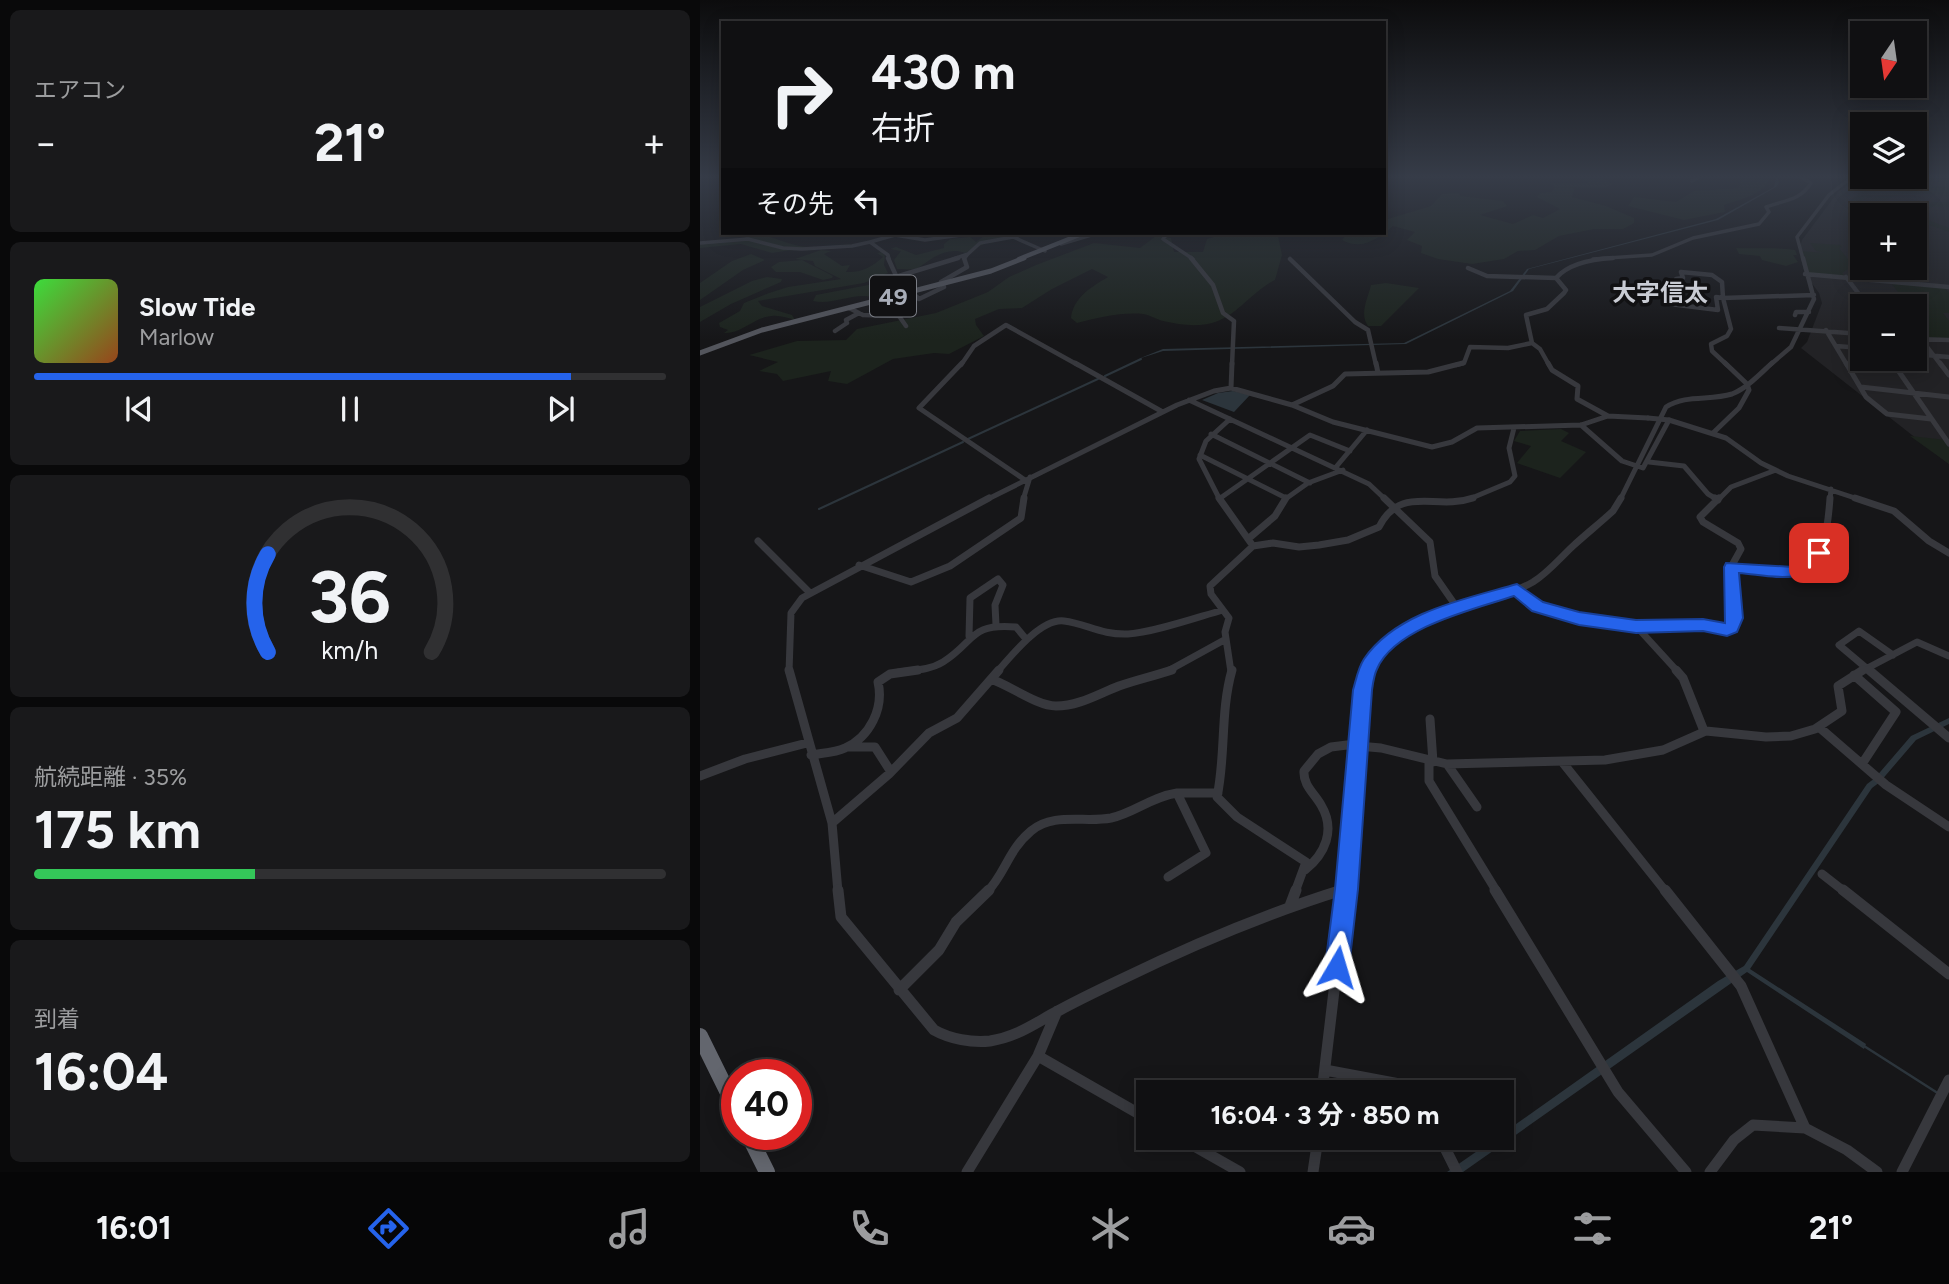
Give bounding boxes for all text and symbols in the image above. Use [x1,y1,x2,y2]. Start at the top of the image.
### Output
north arrow [1850,21,1927,98]
map controls [1850,21,1927,371]
text: 430 m [871,42,1015,101]
icon: right [756,49,847,140]
text: エアコン [34,76,126,104]
text: 右折 [871,109,935,147]
text: 21° [314,112,386,174]
button: layers [1850,112,1927,189]
text: − [34,120,58,166]
text: + [642,120,666,166]
icon: left [848,182,886,220]
text: その先 [756,188,834,220]
button: + [1850,203,1927,280]
road number: 49 [870,276,916,316]
district label: 大字信太 [1612,278,1708,307]
text: Slow Tide [139,291,255,323]
button: − [1850,294,1927,371]
text: Marlow [139,323,214,351]
icon: previous [120,390,158,428]
icon: pause [331,390,369,428]
icon: next [542,390,580,428]
pin [1789,523,1849,583]
icon: arrive [1800,534,1838,572]
text: 36 [309,553,391,640]
text: km/h [321,635,379,665]
text: 航続距離 · 35% [34,763,187,791]
text: 175 km [34,799,201,861]
position arrow [1300,930,1374,1004]
text: 到着 [34,1005,80,1033]
text: 16:04 [34,1041,168,1103]
speed limit sign: 40 [721,1059,812,1150]
text: 16:04 · 3 分 · 850 m [1211,1099,1439,1131]
icon: directions [364,1204,413,1253]
icon: music [605,1204,654,1253]
icon: phone [845,1204,894,1253]
icon: climate [1086,1204,1135,1253]
icon: car [1327,1204,1376,1253]
icon: filters [1568,1204,1617,1253]
text: 16:01 [96,1209,172,1247]
text: 21° [1809,1209,1853,1247]

